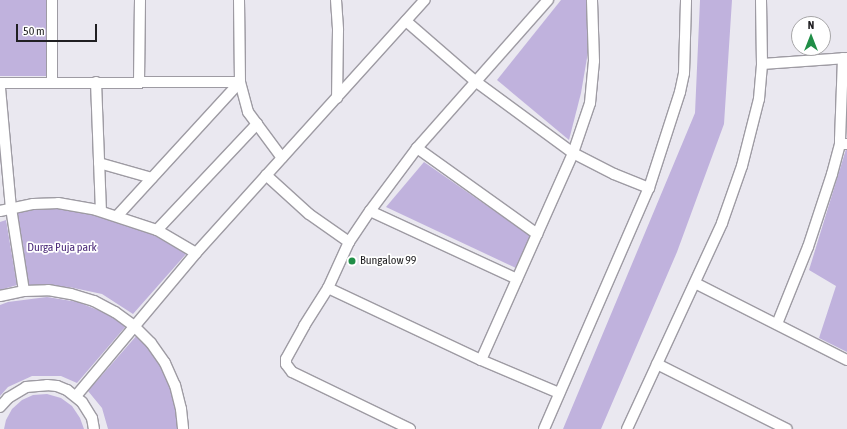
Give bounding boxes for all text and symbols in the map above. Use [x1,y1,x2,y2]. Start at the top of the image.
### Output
scale bar [18,16,99,42]
north arrow [791,16,831,56]
text: N [808,19,814,31]
text: 50 m [23,24,45,38]
park label: Durga Puja park [27,241,97,255]
place label: Bungalow 99 [360,254,416,268]
marker: Bungalow 99 [347,256,357,266]

